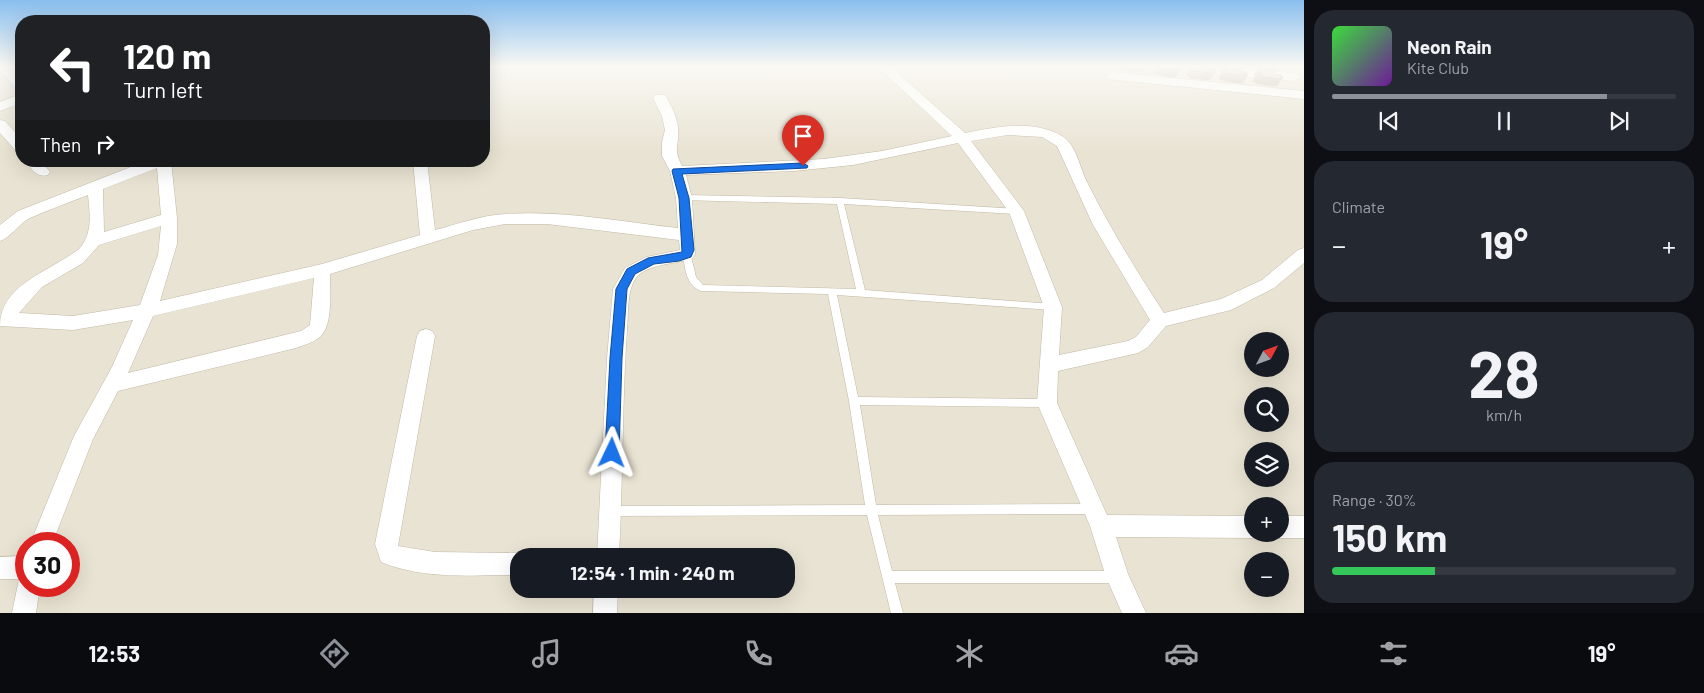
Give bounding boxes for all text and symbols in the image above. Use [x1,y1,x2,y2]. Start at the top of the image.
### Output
text: 120 m [123,34,211,76]
icon: left [40,35,105,100]
text: Neon Rain [1407,35,1492,58]
text: Kite Club [1407,58,1469,77]
text: Turn left [123,76,203,102]
icon: previous [1375,107,1403,135]
icon: pause [1490,107,1518,135]
icon: next [1605,107,1633,135]
pin [782,115,824,166]
icon: arrive [789,122,817,150]
icon: right [91,130,119,158]
text: Then [40,133,81,156]
text: Climate [1332,197,1385,216]
text: 19° [1480,221,1528,267]
text: − [1332,228,1346,262]
text: + [1662,228,1676,262]
north arrow [1244,332,1289,378]
map controls [1244,332,1289,597]
text: 28 [1468,333,1540,411]
button: search [1244,387,1289,432]
text: km/h [1486,405,1522,424]
position arrow [585,426,637,478]
button: layers [1244,442,1289,487]
text: Range · 30% [1332,490,1416,509]
button: + [1244,497,1289,542]
text: 150 km [1332,514,1447,560]
speed limit sign: 30 [15,532,80,597]
button: − [1244,552,1289,597]
text: 12:54 · 1 min · 240 m [570,561,735,584]
icon: directions [317,636,352,671]
icon: music [529,636,564,671]
icon: phone [741,636,776,671]
icon: climate [952,636,987,671]
icon: car [1164,636,1199,671]
icon: filters [1376,636,1411,671]
text: 12:53 [88,640,140,666]
text: 19° [1588,640,1616,666]

